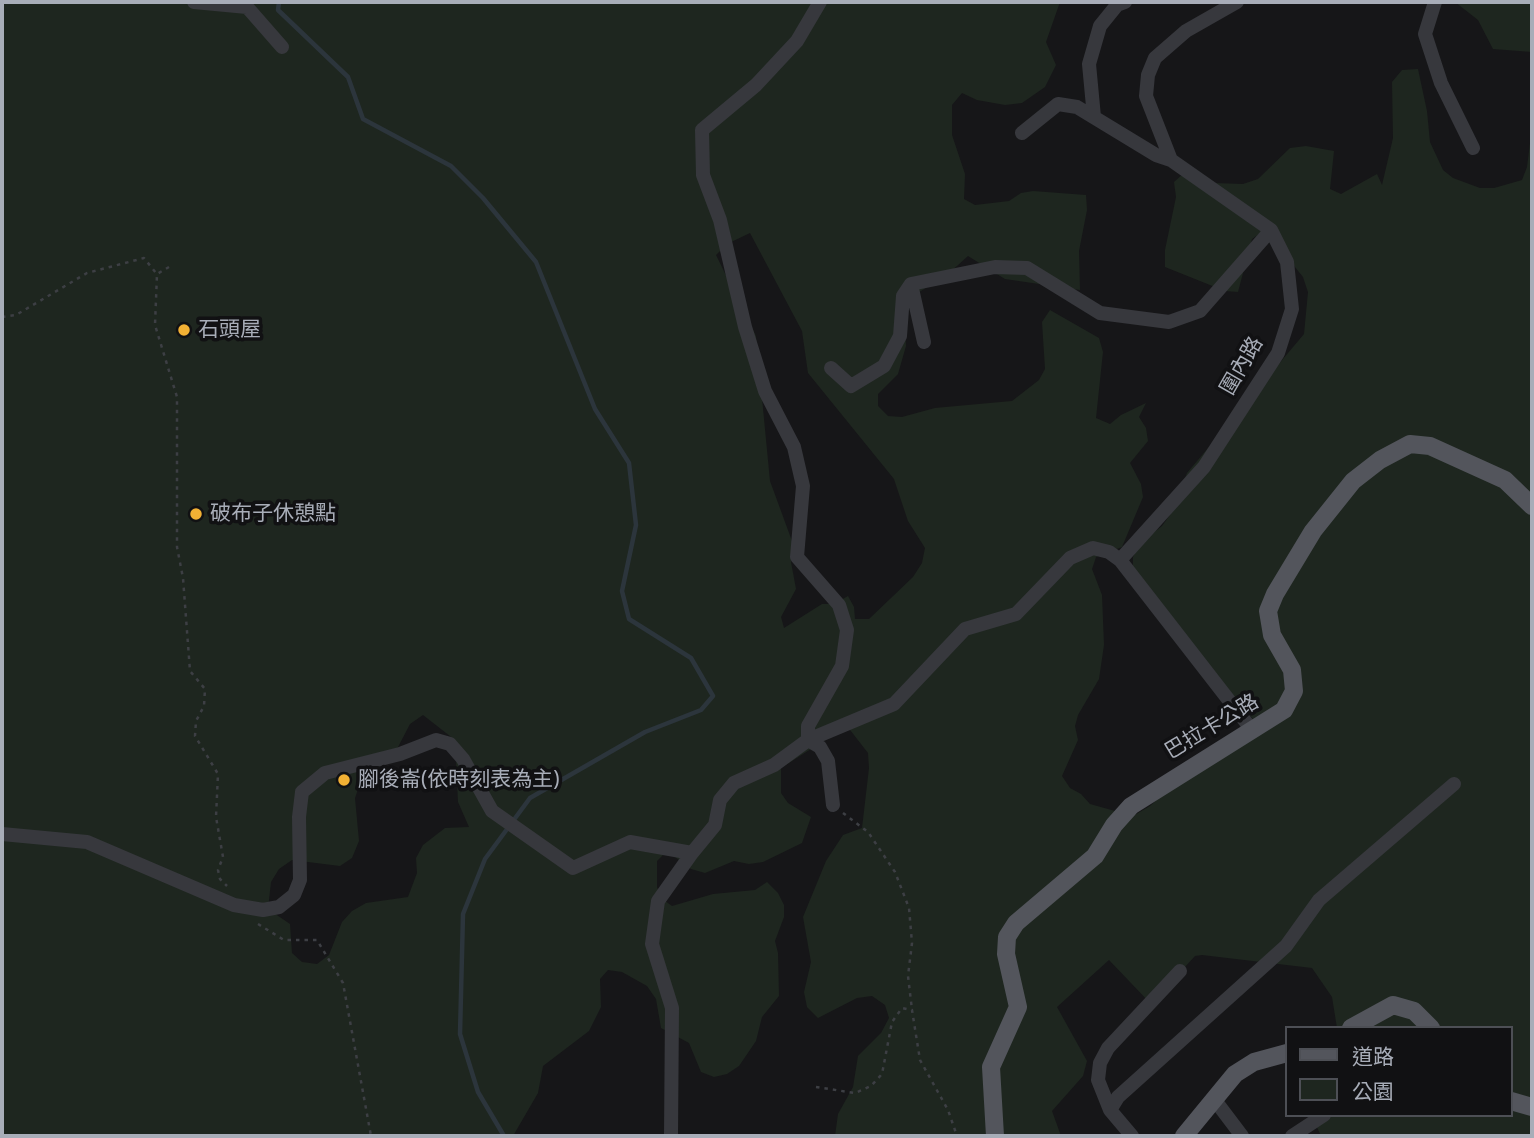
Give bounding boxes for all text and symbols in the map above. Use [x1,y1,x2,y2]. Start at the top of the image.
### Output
place label: 石頭屋 [198,317,261,343]
marker: 石頭屋 [176,322,192,338]
street label: 圍內路 [1215,332,1269,400]
place label: 破布子休憩點 [210,501,336,527]
marker: 破布子休憩點 [188,506,204,522]
street label: 巴拉卡公路 [1161,689,1263,765]
place label: 腳後崙(依時刻表為主) [358,767,560,793]
marker: 腳後崙(依時刻表為主) [336,772,352,788]
legend [1286,1026,1513,1117]
text: 道路 [1352,1042,1394,1070]
text: 公園 [1352,1077,1394,1105]

